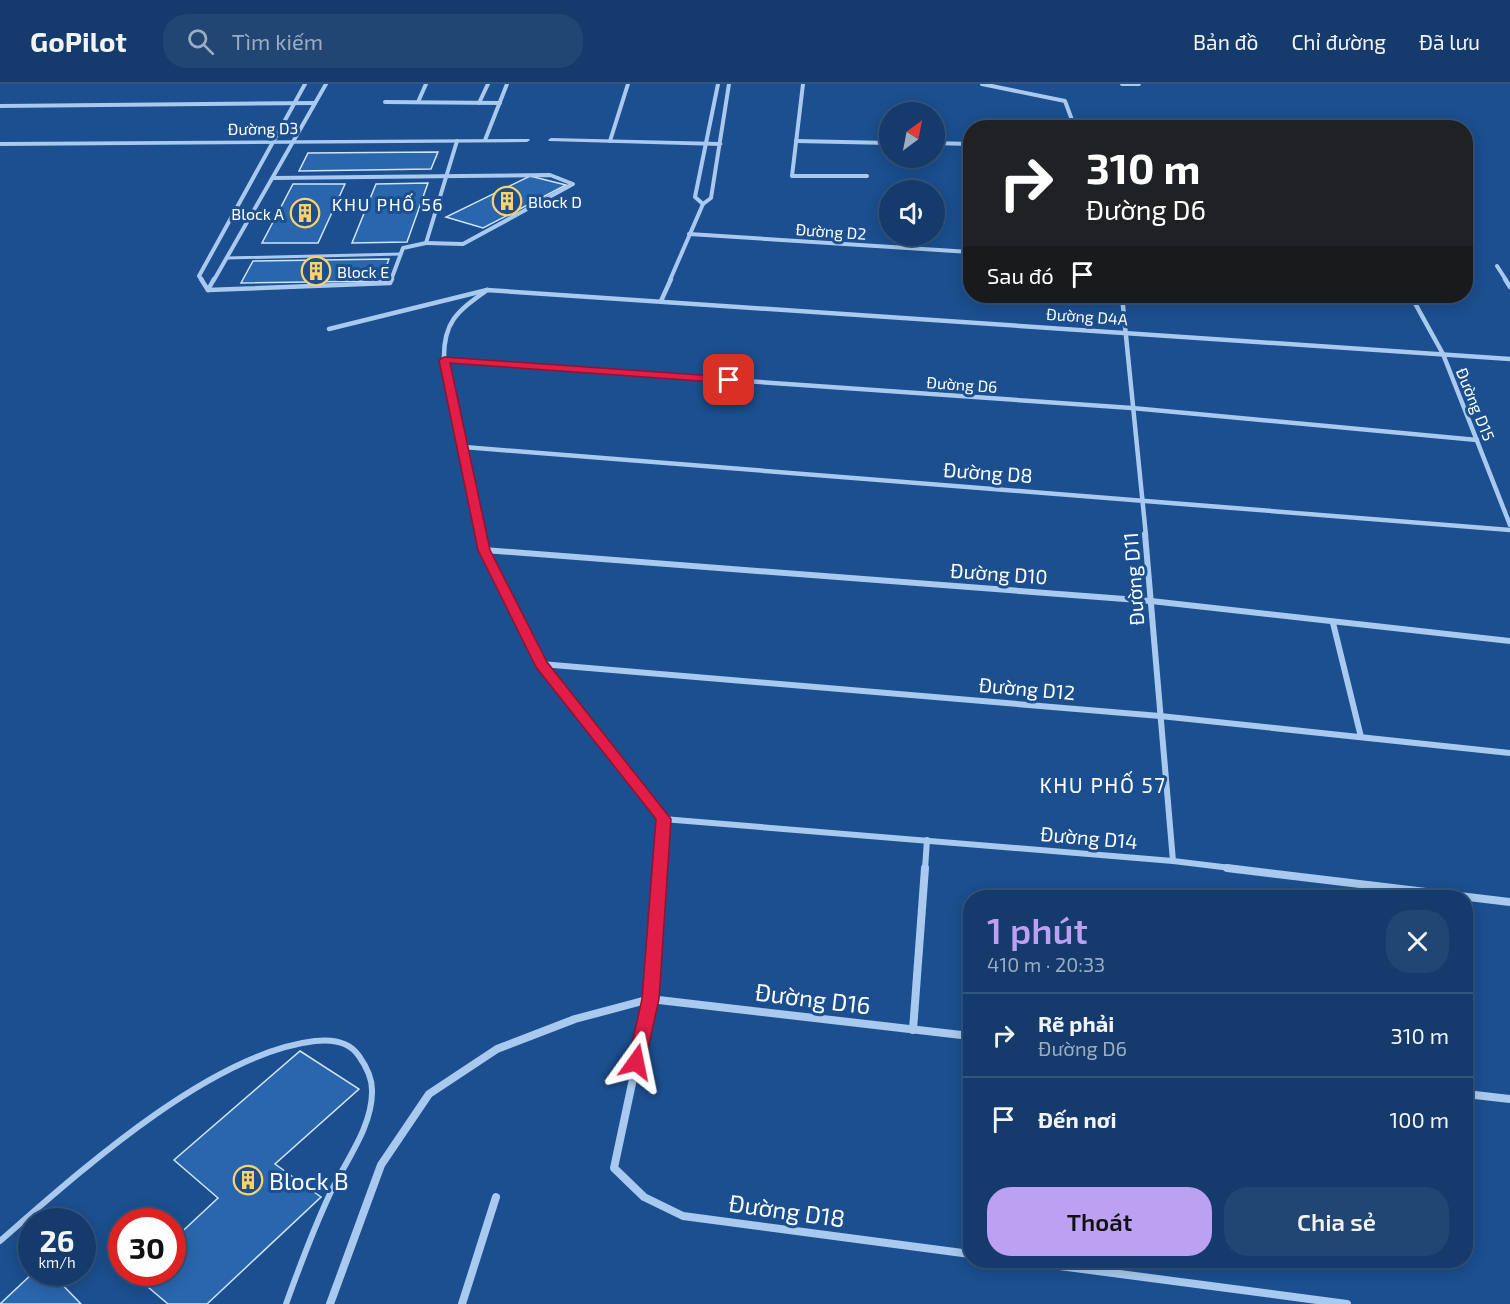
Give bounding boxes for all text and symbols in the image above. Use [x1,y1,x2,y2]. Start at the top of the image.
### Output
search box [163,14,583,68]
text: GoPilot [30,24,127,58]
icon: search [184,25,217,58]
text: Tìm kiếm [232,28,323,54]
text: Bản đồ [1193,29,1258,54]
text: Chỉ đường [1291,29,1386,54]
text: Đã lưu [1419,29,1480,54]
north arrow [879,102,945,168]
map controls [879,102,945,246]
street label: Đường D3 [227,118,299,138]
text: 310 m [1086,142,1201,192]
icon: right [987,144,1065,222]
button: sound [879,180,945,246]
building icon: Block D [491,185,523,217]
place label: Block D [528,192,582,211]
district label: KHU PHỐ 56 [332,193,444,215]
text: Đường D6 [1086,193,1206,225]
building icon: Block A [289,197,321,229]
place label: Block A [231,204,284,223]
street label: Đường D2 [795,219,867,243]
building icon: Block E [300,255,332,287]
icon: arrive [1066,258,1099,291]
place label: Block E [337,262,389,281]
text: Sau đó [987,262,1054,288]
street label: Đường D4A [1046,304,1128,328]
pin [703,354,754,405]
icon: arrive [712,363,745,396]
street label: Đường D15 [1453,365,1499,443]
street label: Đường D6 [926,372,998,396]
street label: Đường D8 [942,457,1034,487]
street label: Đường D11 [1118,532,1148,626]
street label: Đường D10 [950,558,1048,588]
street label: Đường D12 [978,672,1076,704]
district label: KHU PHỐ 57 [1039,770,1167,797]
street label: Đường D14 [1039,821,1139,853]
text: 1 phút [987,908,1088,951]
button: close [1386,910,1449,973]
text: 410 m · 20:33 [987,952,1105,976]
street label: Đường D16 [754,977,872,1019]
text: Rẽ phải [1038,1010,1114,1036]
icon: right [987,1019,1020,1052]
text: 310 m [1391,1022,1449,1048]
position arrow [604,1030,668,1094]
text: Đường D6 [1038,1036,1127,1060]
icon: arrive [987,1103,1020,1136]
text: Đến nơi [1038,1106,1116,1132]
text: 100 m [1390,1106,1449,1132]
building icon: Block B [232,1164,264,1196]
place label: Block B [269,1166,349,1195]
street label: Đường D18 [727,1187,847,1233]
button: Thoát [987,1187,1212,1256]
button: Chia sẻ [1224,1187,1449,1256]
speed limit sign: 30 [108,1208,186,1286]
text: 26 [39,1222,75,1258]
text: km/h [38,1253,76,1271]

